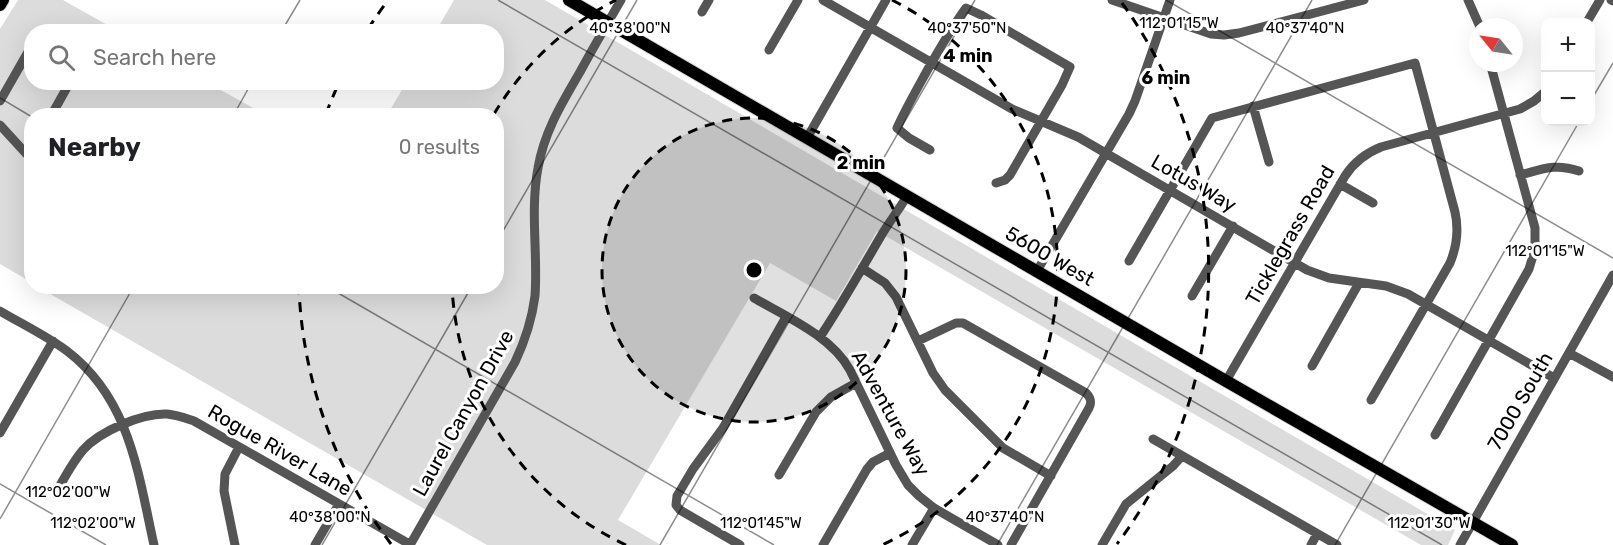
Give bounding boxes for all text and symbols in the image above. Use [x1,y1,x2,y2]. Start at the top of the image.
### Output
text: 112°01'15"W [1139,14,1219,32]
north arrow [1469,18,1523,72]
map controls [1541,18,1595,126]
button: + [1541,18,1595,72]
text: 40°38'00"N [589,19,671,37]
text: 40°37'50"N [927,19,1007,37]
text: 40°37'40"N [1266,19,1344,37]
search box [24,24,504,90]
icon: search [45,41,78,74]
text: Search here [93,44,216,71]
text: 4 min [943,45,993,67]
text: 6 min [1142,67,1190,89]
button: − [1541,72,1595,126]
text: Nearby [48,132,141,163]
text: 0 results [399,135,480,159]
street label: Lotus Way [1147,149,1241,217]
text: 2 min [837,152,885,174]
street label: Ticklegrass Road [1240,161,1340,309]
street label: 5600 West [1001,221,1099,291]
text: 112°01'15"W [1505,242,1585,260]
centre of rings [744,260,764,280]
street label: Laurel Canyon Drive [407,326,519,500]
street label: Adventure Way [847,346,935,480]
street label: 7000 South [1482,348,1558,454]
street label: Rogue River Lane [204,399,356,501]
text: 112°02'00"W [25,483,111,501]
text: 40°38'00"N [289,508,371,526]
text: 40°37'40"N [966,508,1044,526]
text: 112°02'00"W [50,514,136,532]
text: 112°01'45"W [720,514,802,532]
text: 112°01'30"W [1388,514,1470,532]

